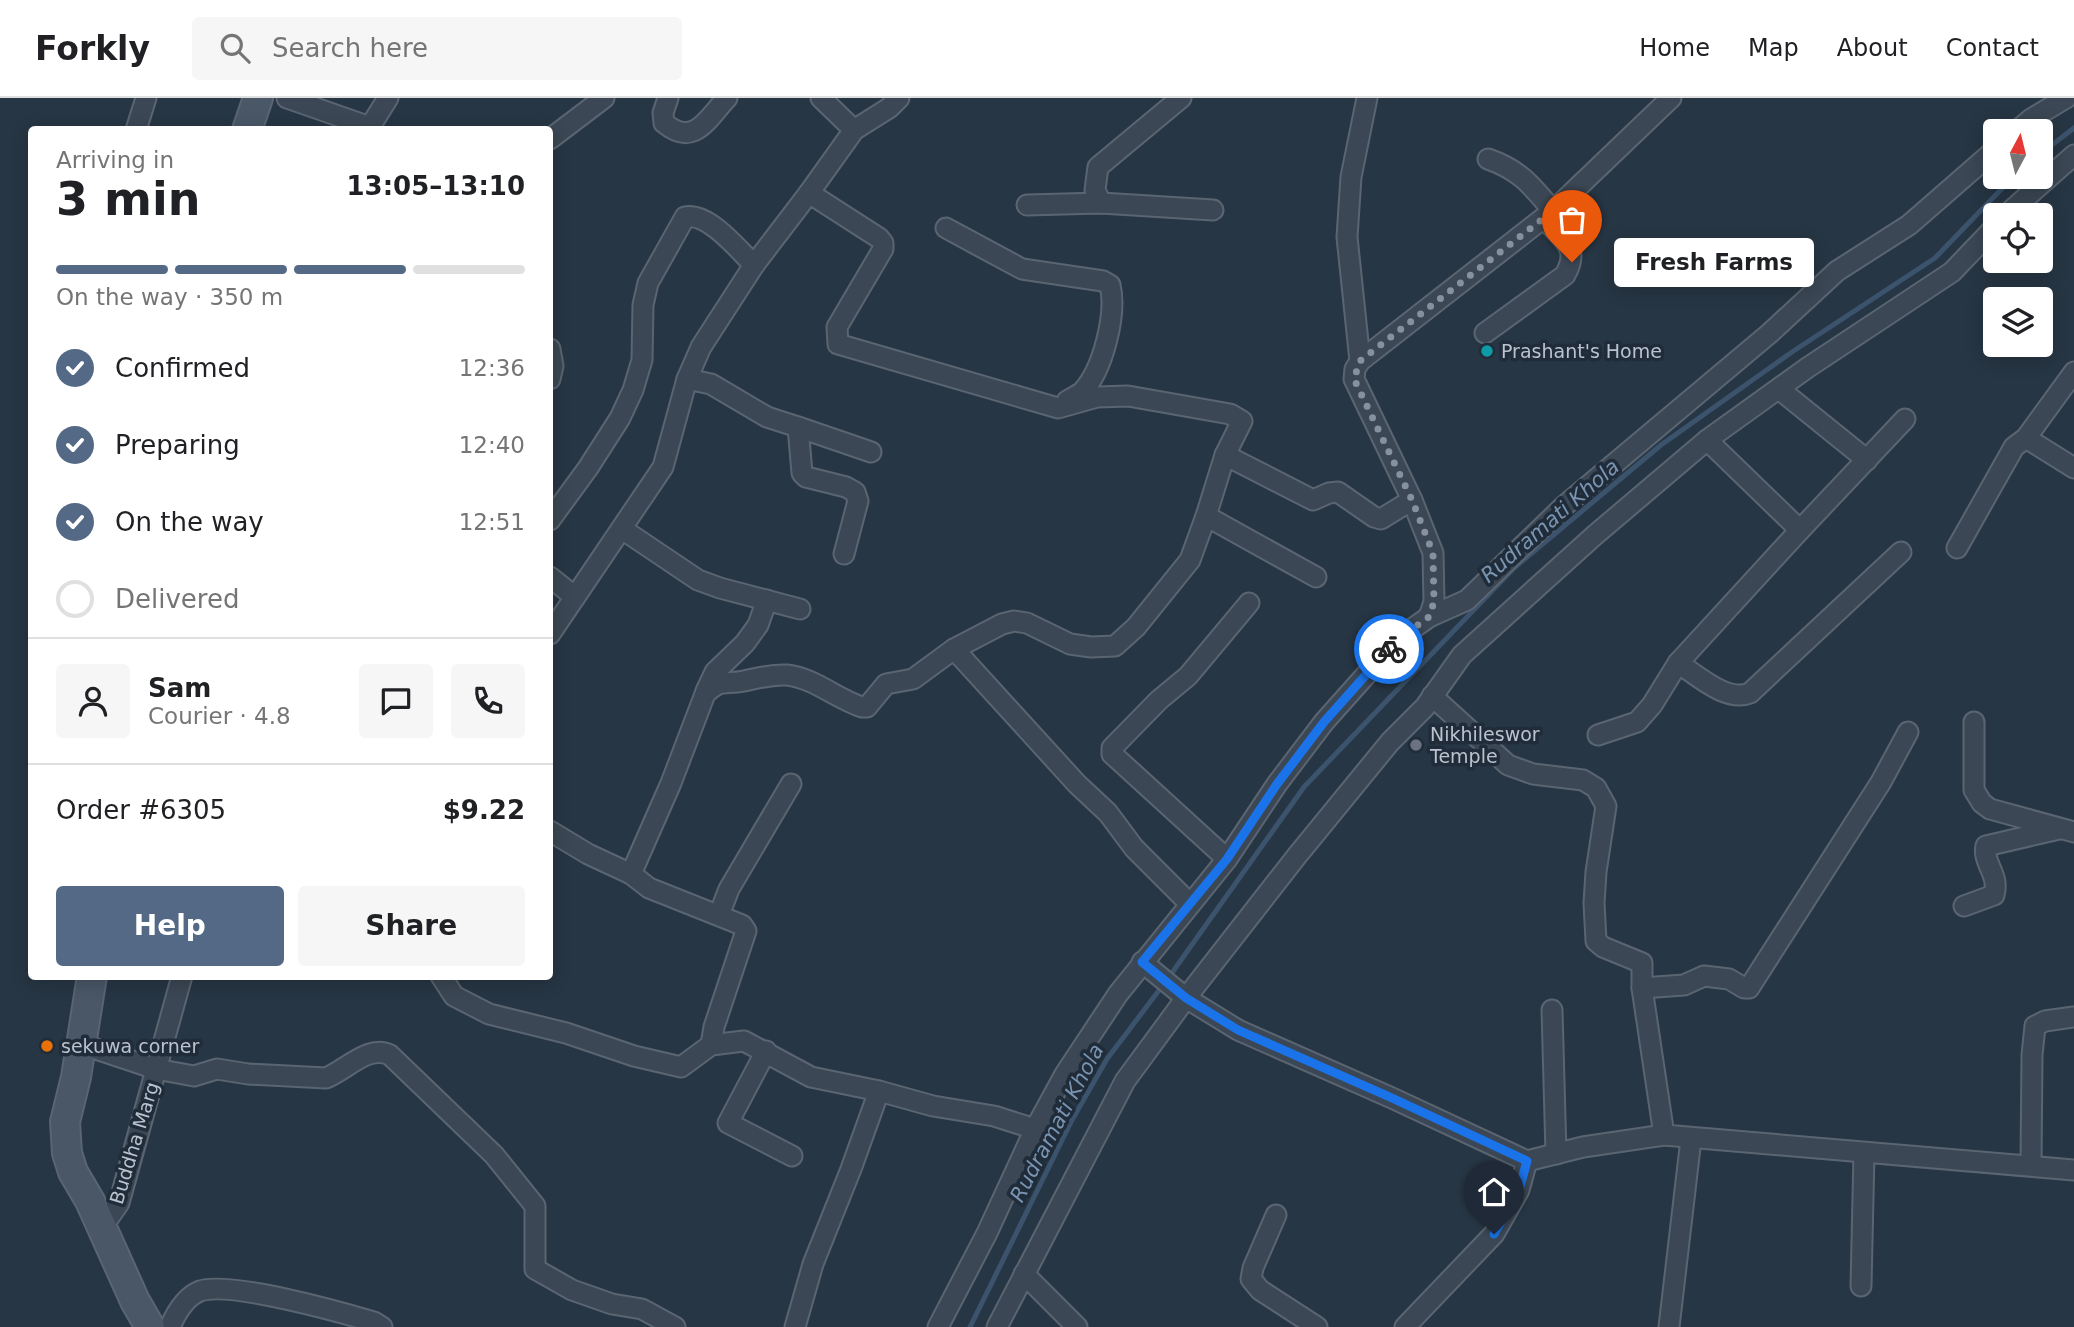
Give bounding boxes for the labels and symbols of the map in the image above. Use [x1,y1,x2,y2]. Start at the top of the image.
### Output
north arrow [1983,119,2053,189]
pin [1542,190,1602,262]
callout: Fresh Farms [1614,238,1814,286]
place label: Prashant's Home [1501,340,1662,362]
marker: Prashant's Home [1479,343,1495,359]
water label: Rudramati Khola [1476,454,1624,588]
courier [1354,614,1424,684]
place label: Nikhileswor Temple [1429,723,1540,767]
marker: Nikhileswor Temple [1408,737,1424,753]
place label: sekuwa corner [61,1035,200,1057]
marker: sekuwa corner [39,1038,55,1054]
water label: Rudramati Khola [1005,1040,1109,1206]
street label: Buddha Marg [105,1079,163,1207]
pin [1464,1162,1524,1234]

